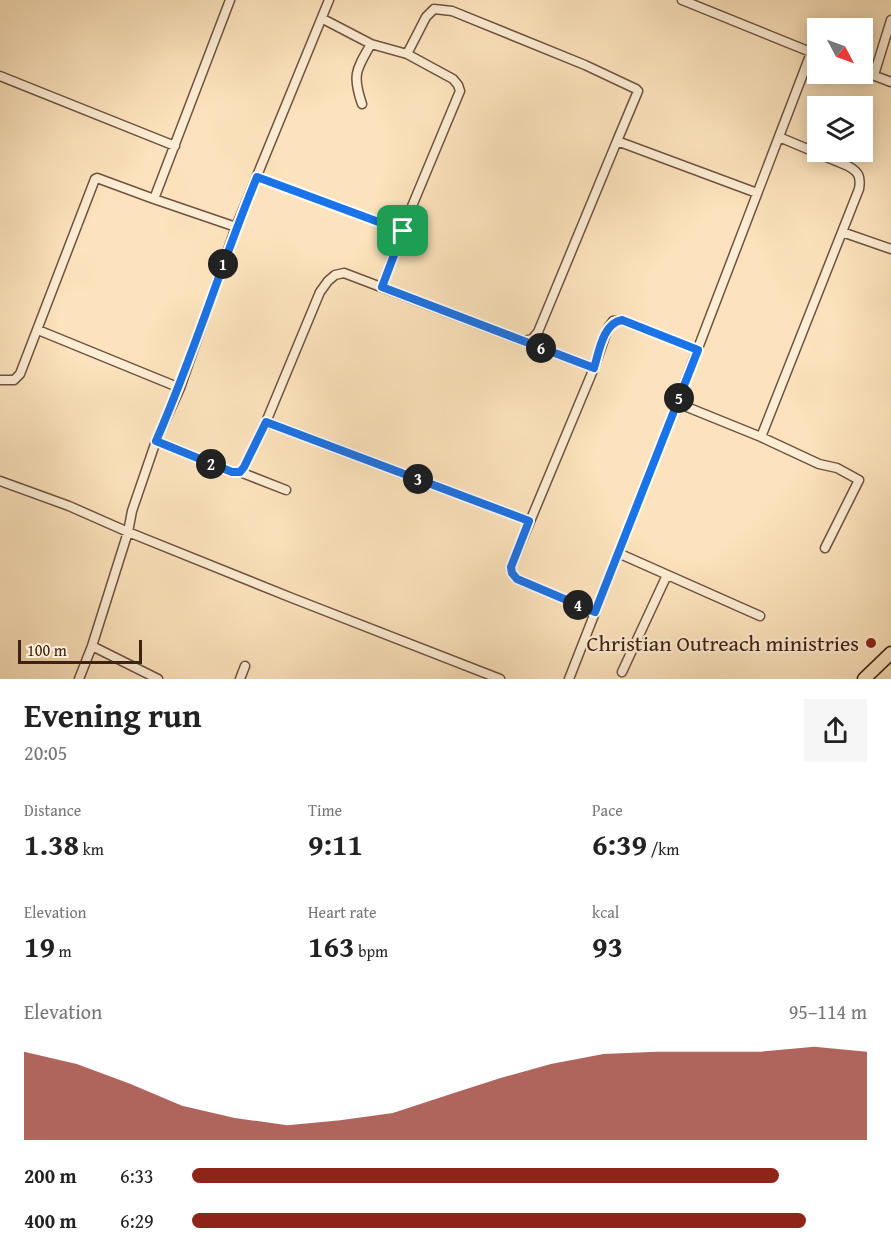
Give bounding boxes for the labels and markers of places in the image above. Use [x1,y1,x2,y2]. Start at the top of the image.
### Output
pin [377,205,428,256]
pin: 1 [208,249,238,279]
pin: 6 [526,333,556,363]
pin: 5 [664,383,694,413]
pin: 2 [196,449,226,479]
pin: 3 [403,464,433,494]
pin: 4 [563,590,593,620]
place label: Christian Outreach ministries [587,627,859,659]
marker: Christian Outreach ministries [864,636,878,650]

